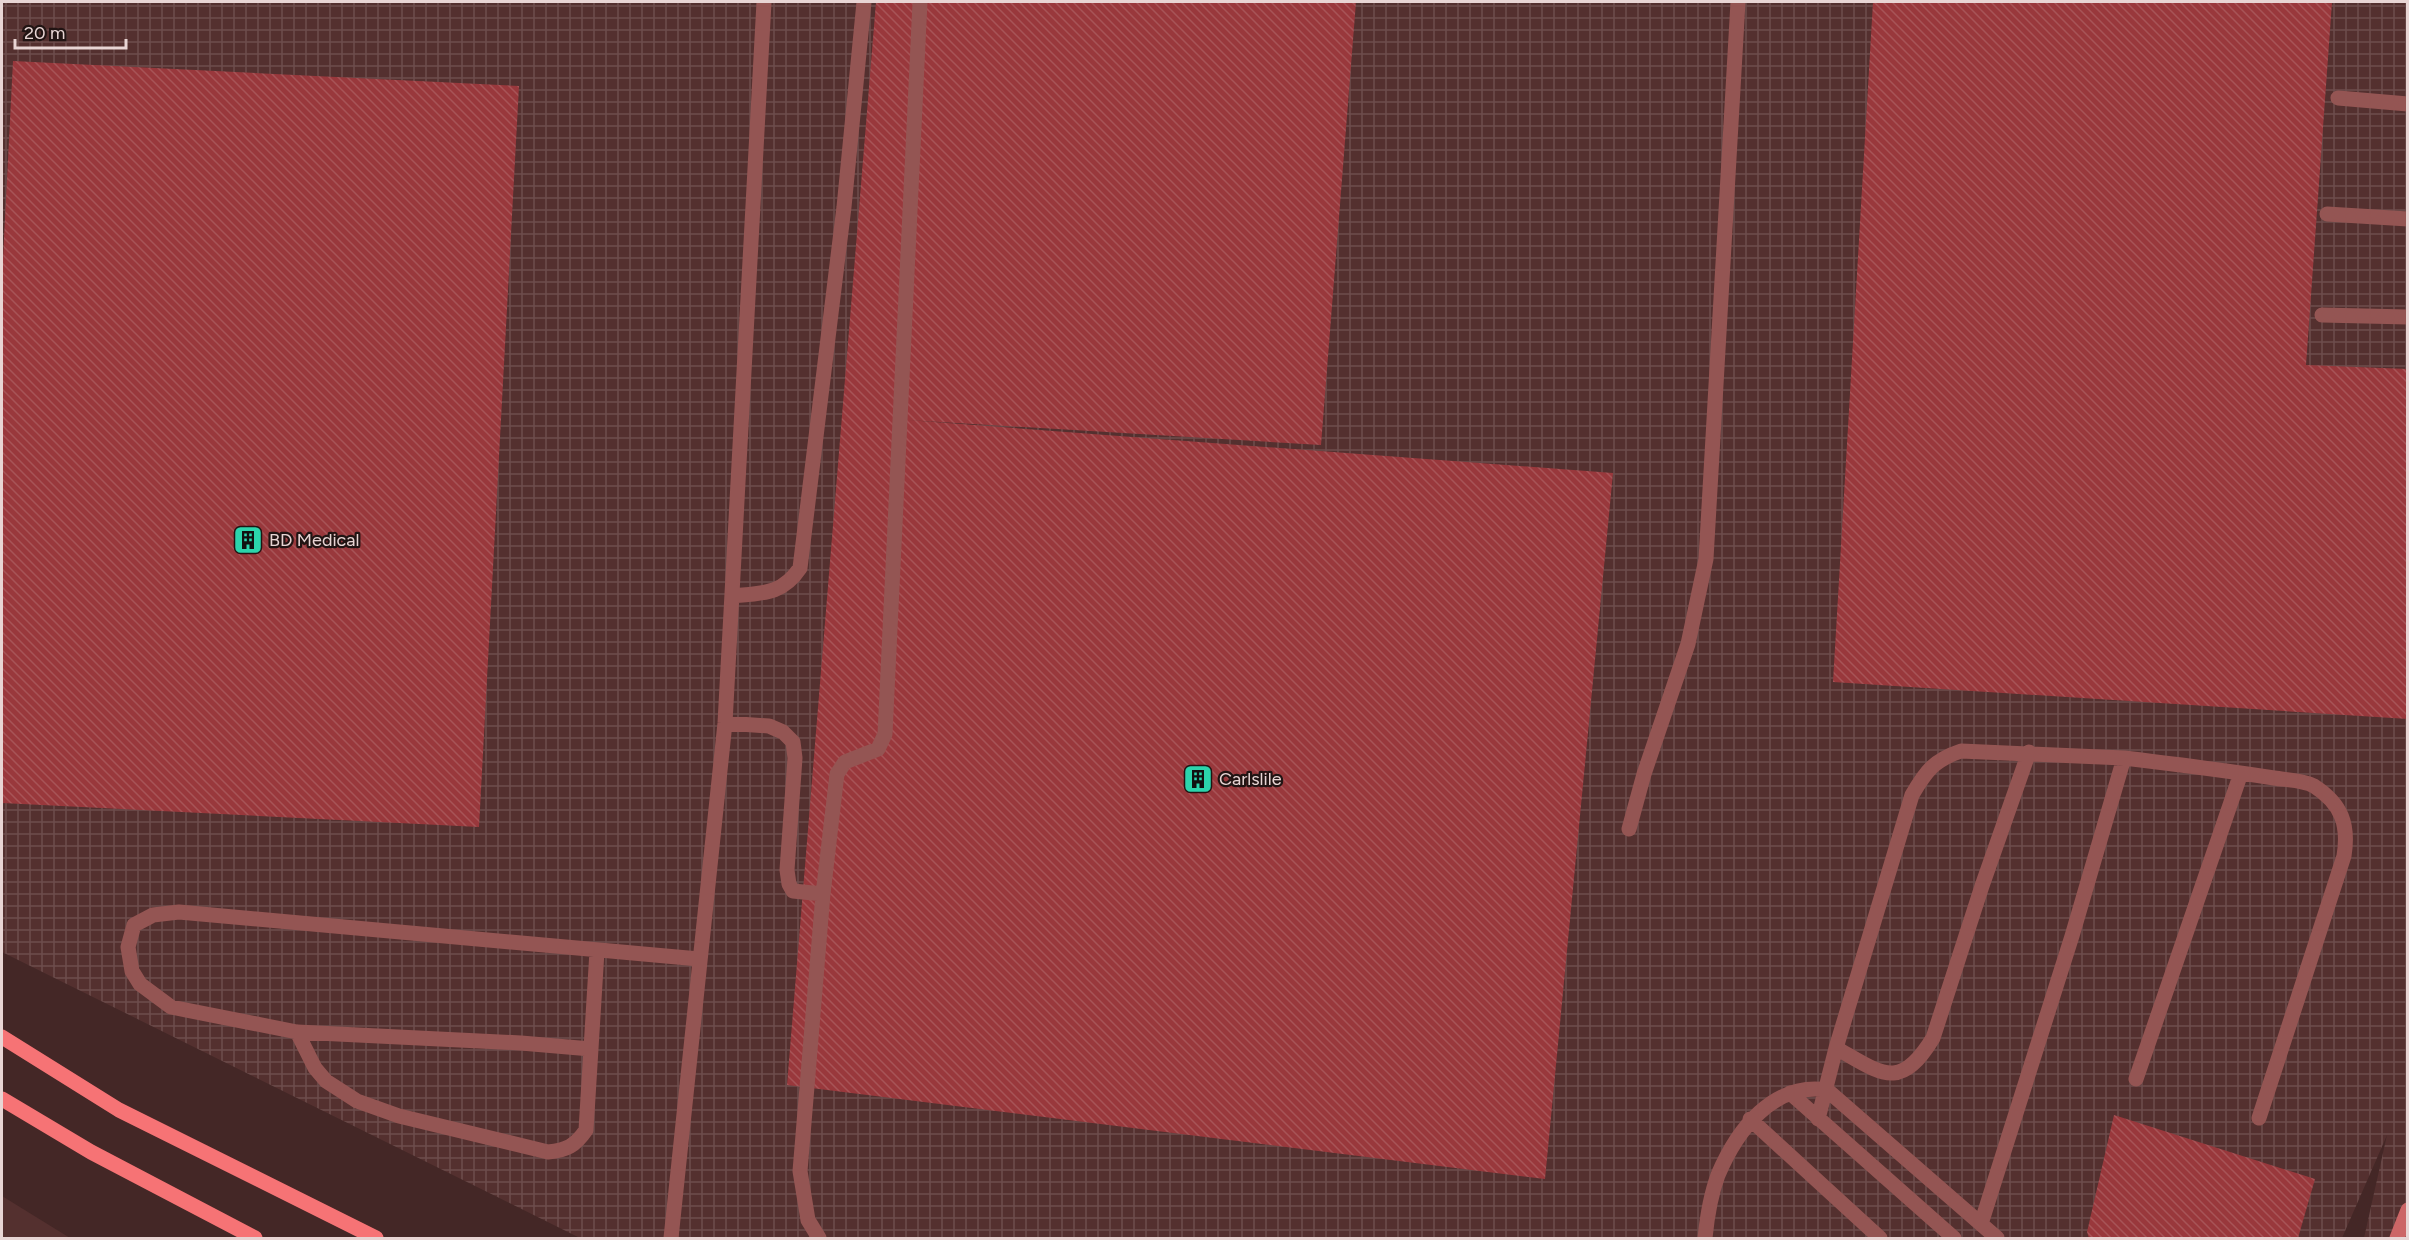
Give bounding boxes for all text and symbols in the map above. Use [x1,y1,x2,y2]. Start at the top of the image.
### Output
scale bar [15,12,126,50]
text: 20 m [24,22,65,44]
building icon: BD Medical [232,524,264,556]
place label: BD Medical [269,529,360,551]
building icon: Carlslile [1182,763,1214,795]
place label: Carlslile [1219,768,1282,790]

